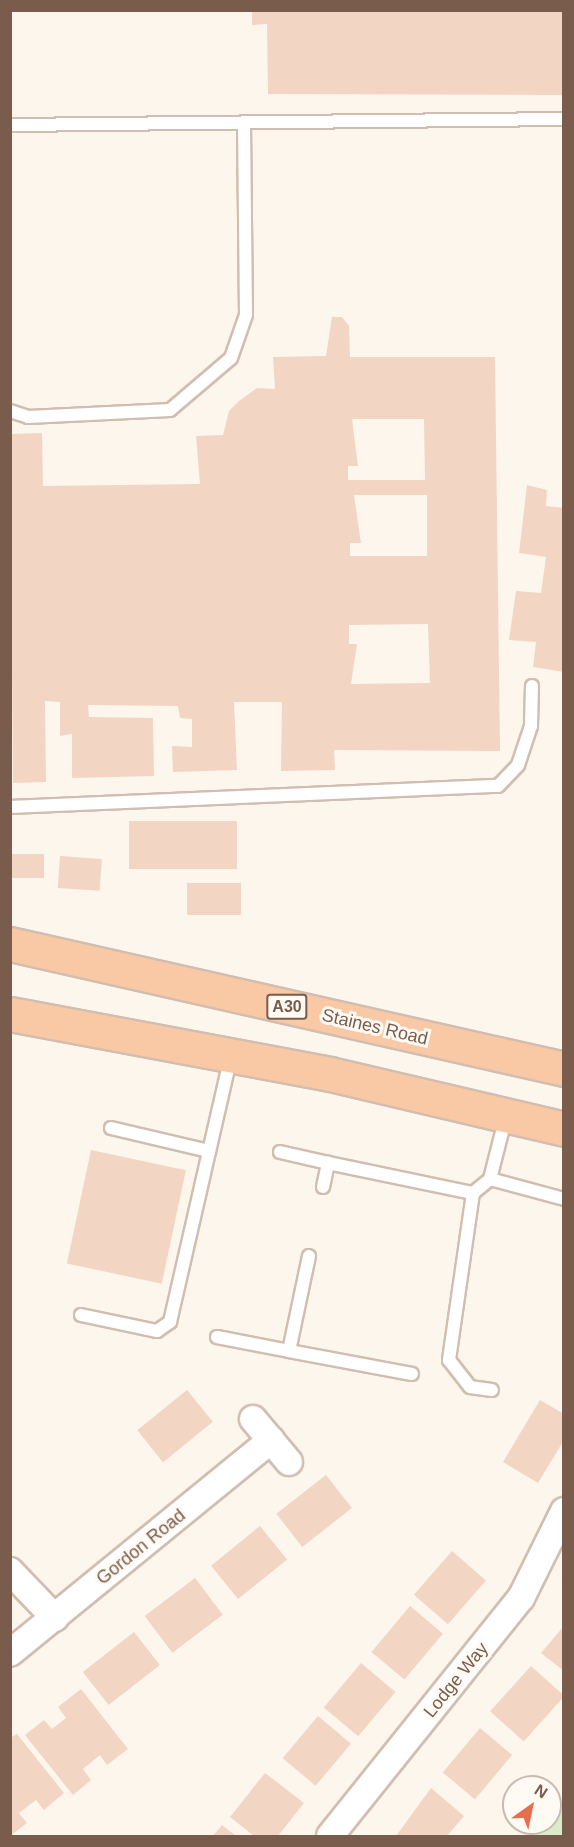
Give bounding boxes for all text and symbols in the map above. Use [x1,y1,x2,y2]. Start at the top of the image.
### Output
road number: A30 [266,994,308,1020]
street label: Staines Road [320,1004,430,1050]
street label: Gordon Road [92,1505,190,1589]
street label: Lodge Way [419,1638,493,1722]
north arrow [502,1775,562,1835]
text: N [532,1781,550,1801]

